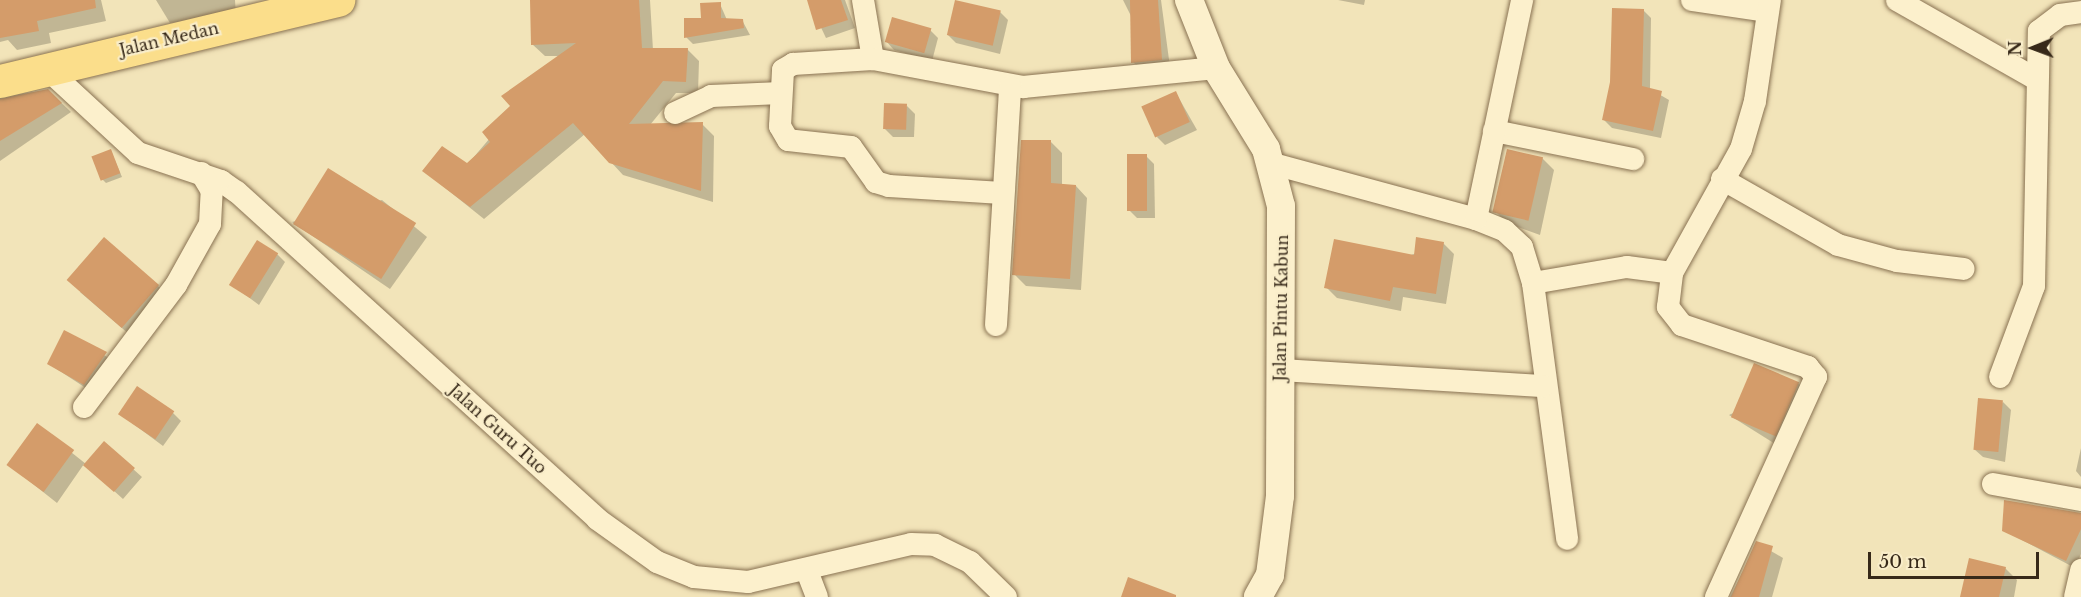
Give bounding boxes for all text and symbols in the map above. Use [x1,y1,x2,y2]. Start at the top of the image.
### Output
street label: Jalan Medan [118,18,220,60]
north arrow [2003,18,2063,78]
text: N [2005,41,2025,56]
street label: Jalan Pintu Kabun [1270,234,1292,382]
street label: Jalan Guru Tuo [445,380,551,478]
scale bar [1871,540,2042,578]
text: 50 m [1879,551,1927,573]

